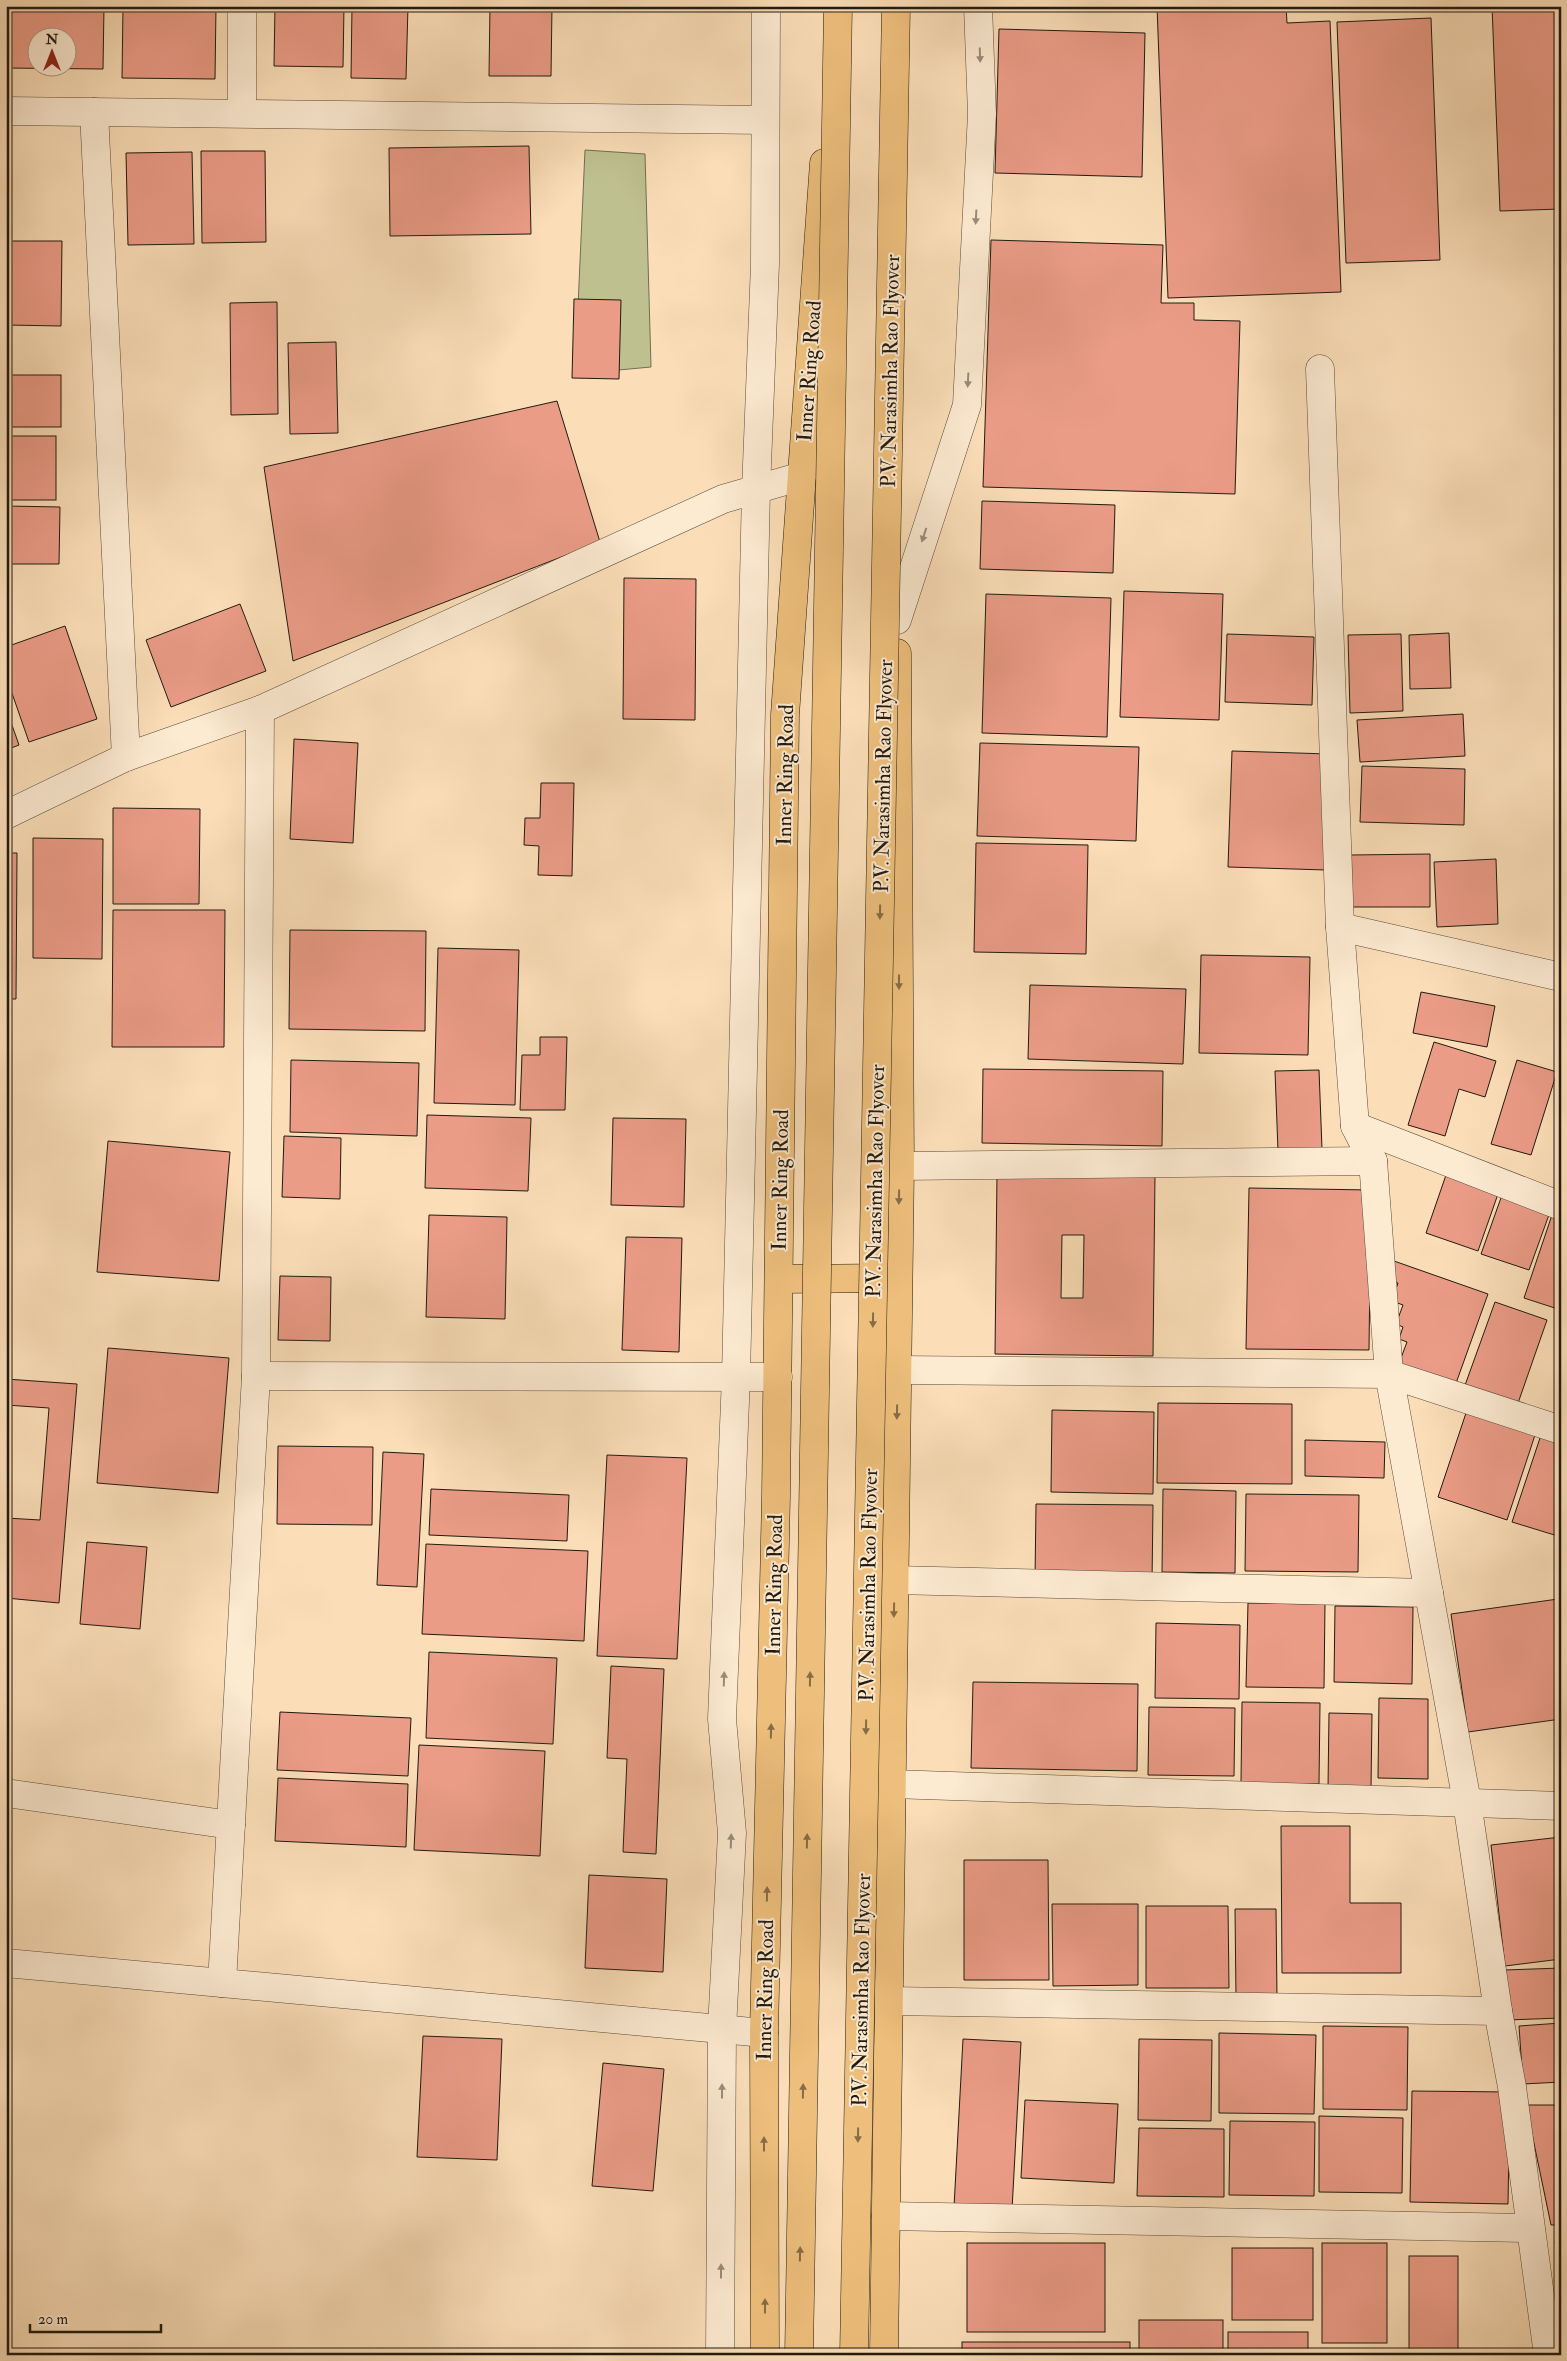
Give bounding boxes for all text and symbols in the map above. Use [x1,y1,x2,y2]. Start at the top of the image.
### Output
north arrow [28,28,78,78]
text: N [45,31,59,48]
one-way arrow [976,47,984,63]
one-way arrow [972,210,980,226]
street label: P.V. Narasimha Rao Flyover [875,254,906,488]
street label: Inner Ring Road [791,299,828,442]
one-way arrow [963,372,971,388]
one-way arrow [920,528,928,543]
street label: P.V. Narasimha Rao Flyover [868,659,899,893]
street label: Inner Ring Road [771,703,800,846]
one-way arrow [876,905,884,921]
one-way arrow [895,975,903,991]
street label: P.V. Narasimha Rao Flyover [860,1064,891,1298]
street label: Inner Ring Road [766,1108,795,1251]
one-way arrow [895,1190,903,1206]
one-way arrow [869,1312,877,1328]
one-way arrow [892,1405,900,1421]
street label: P.V. Narasimha Rao Flyover [853,1468,884,1702]
street label: Inner Ring Road [760,1513,789,1656]
one-way arrow [890,1602,898,1618]
one-way arrow [806,1670,814,1686]
one-way arrow [720,1671,728,1687]
one-way arrow [861,1719,869,1735]
one-way arrow [767,1723,775,1739]
one-way arrow [728,1833,736,1849]
one-way arrow [804,1833,812,1849]
street label: P.V. Narasimha Rao Flyover [846,1873,877,2107]
one-way arrow [763,1885,771,1901]
street label: Inner Ring Road [751,1918,780,2061]
one-way arrow [718,2083,726,2099]
one-way arrow [799,2083,807,2099]
one-way arrow [854,2127,862,2143]
one-way arrow [760,2135,768,2151]
one-way arrow [797,2245,805,2261]
one-way arrow [717,2263,725,2279]
one-way arrow [761,2298,769,2314]
scale bar [30,2301,161,2333]
text: 20 m [38,2310,68,2329]

